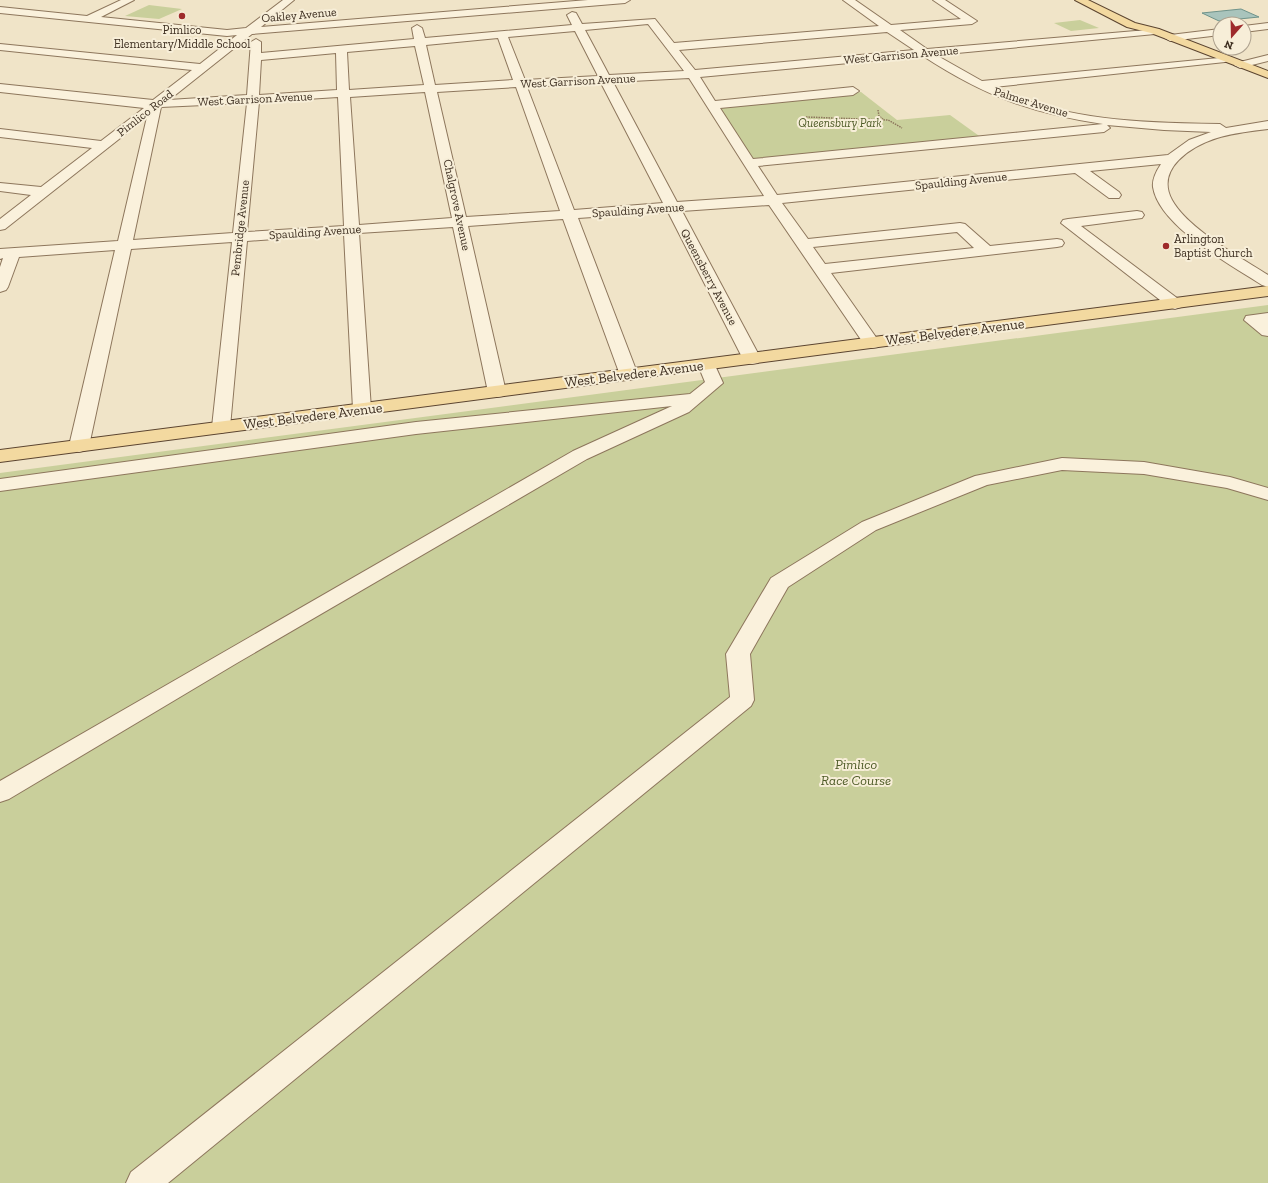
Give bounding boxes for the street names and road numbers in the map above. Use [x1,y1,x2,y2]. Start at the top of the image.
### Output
street label: Oakley Avenue [261,5,338,25]
street label: West Garrison Avenue [843,43,959,67]
street label: West Garrison Avenue [520,71,636,91]
street label: Palmer Avenue [992,84,1070,120]
street label: Pimlico Road [114,86,176,139]
street label: West Garrison Avenue [197,89,313,109]
street label: Chalgrove Avenue [440,158,474,252]
street label: Spaulding Avenue [914,169,1008,193]
street label: Pembridge Avenue [228,179,252,277]
street label: Spaulding Avenue [591,200,685,220]
street label: Spaulding Avenue [268,222,362,242]
street label: Queensberry Avenue [678,226,741,328]
street label: West Belvedere Avenue [885,315,1026,349]
street label: West Belvedere Avenue [564,357,705,391]
street label: West Belvedere Avenue [243,399,384,433]

